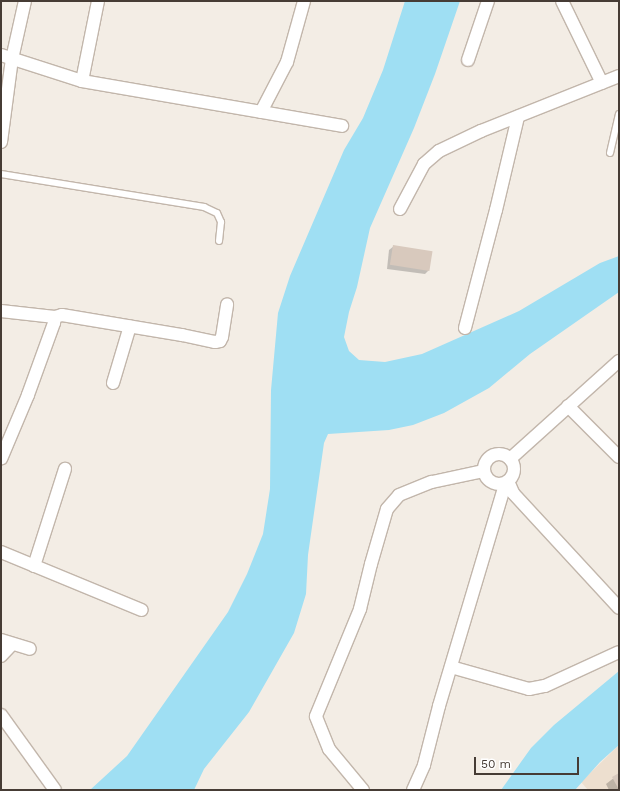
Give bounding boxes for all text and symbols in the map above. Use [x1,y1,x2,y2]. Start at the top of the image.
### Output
scale bar [476,749,581,775]
text: 50 m [481,757,511,771]

